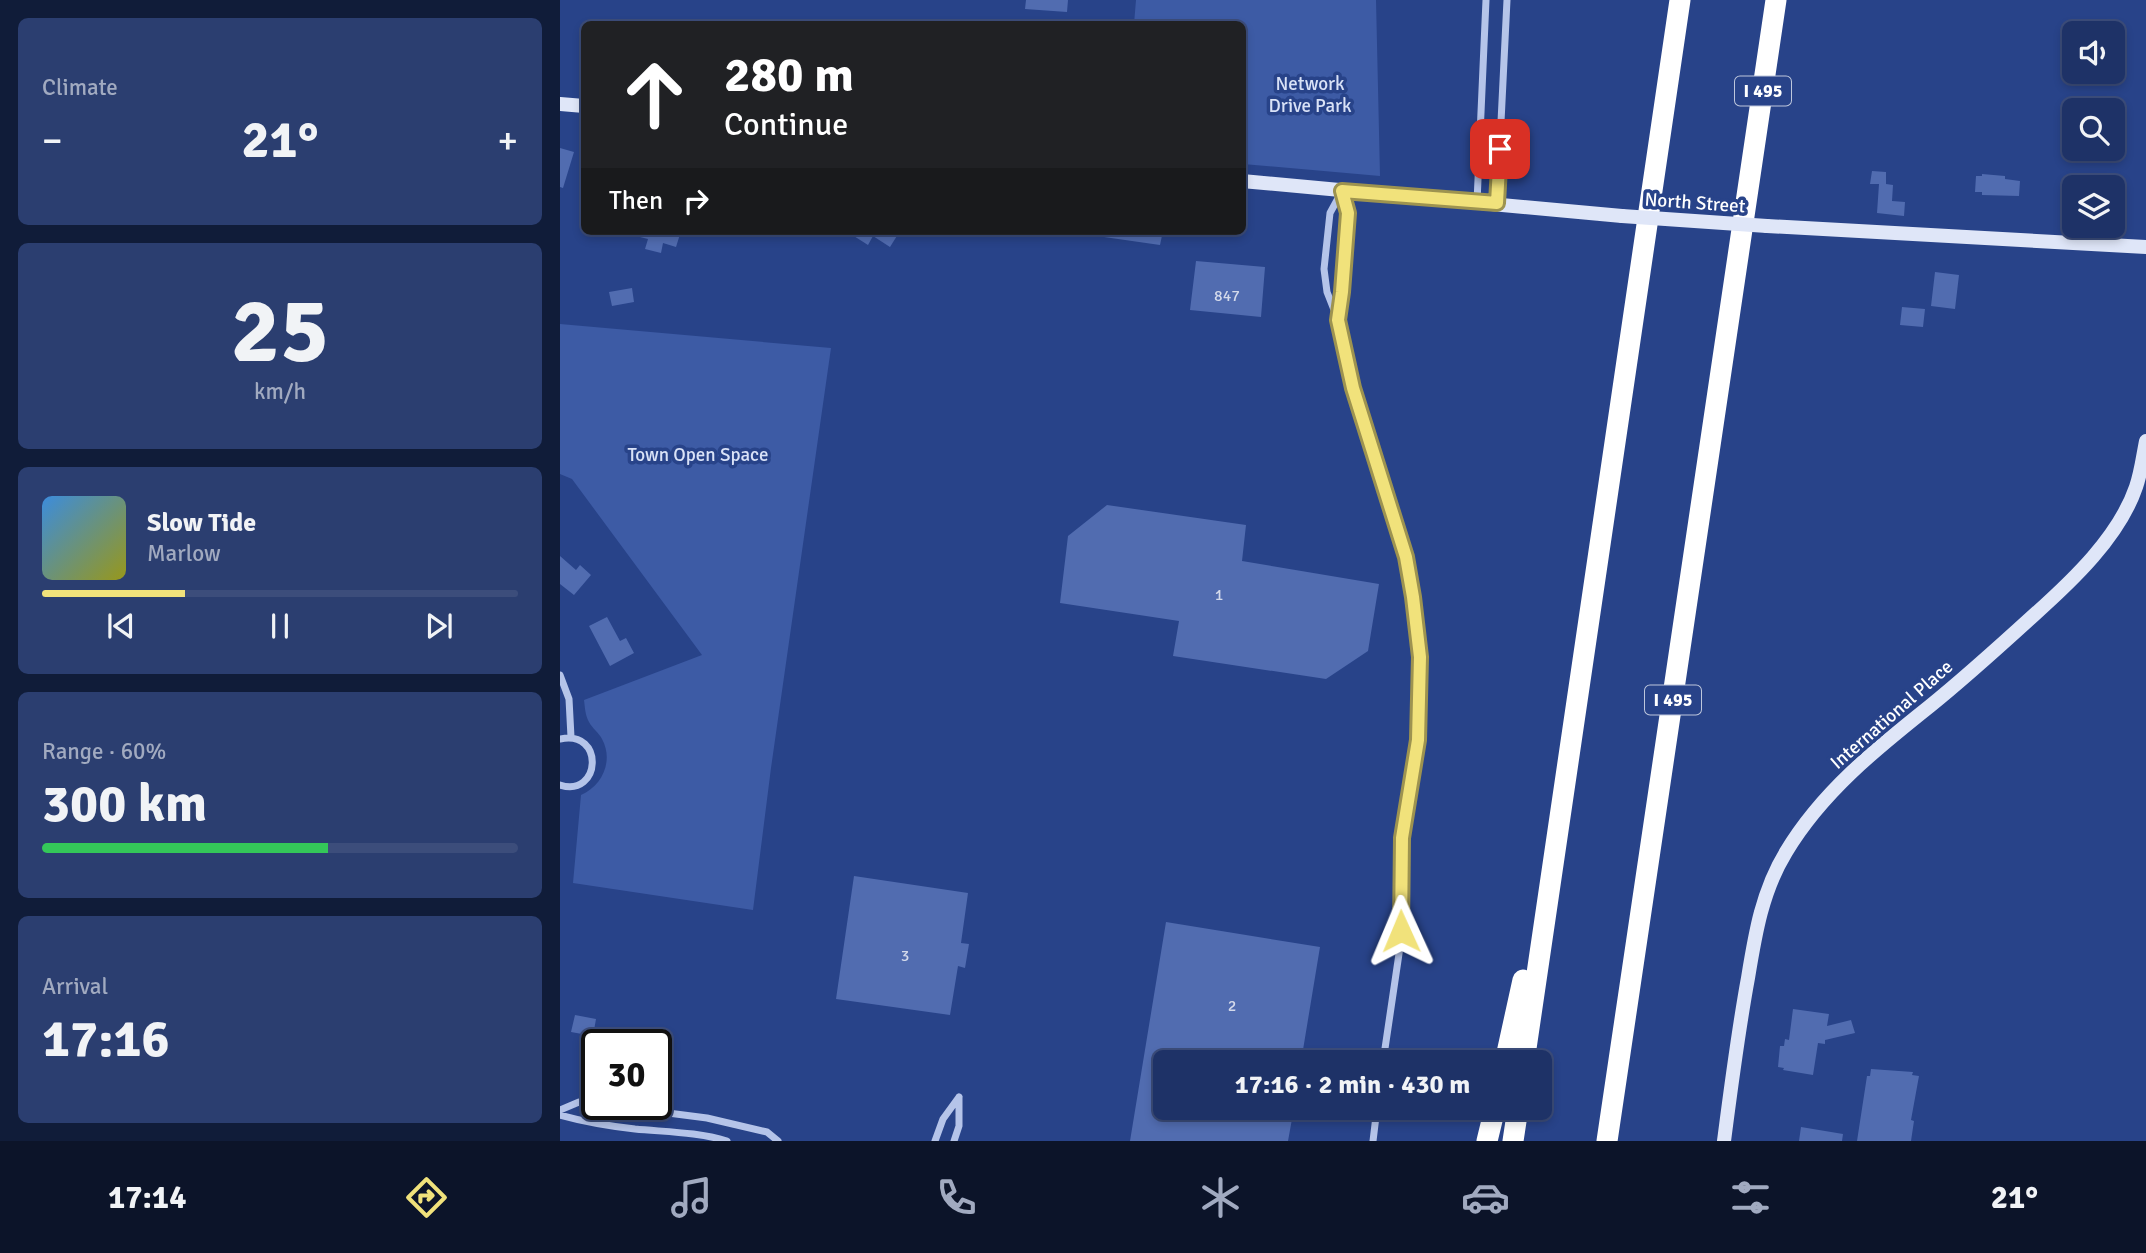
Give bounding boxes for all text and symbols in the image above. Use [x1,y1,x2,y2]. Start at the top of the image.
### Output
map controls [2062,21,2125,238]
button: sound [2062,21,2125,84]
text: 280 m [724,45,854,105]
icon: ahead [609,49,700,140]
park label: Network Drive Park [1268,72,1352,118]
text: Climate [42,73,118,102]
road number: I 495 [1735,76,1791,106]
button: search [2062,98,2125,161]
text: Continue [724,105,848,144]
text: 21° [242,108,318,172]
text: − [42,117,63,164]
text: + [497,117,518,164]
pin [1470,119,1530,179]
icon: arrive [1481,130,1519,168]
button: layers [2062,175,2125,238]
icon: right [677,182,715,220]
text: Then [609,185,663,217]
street label: North Street [1644,188,1746,219]
text: 25 [231,275,329,388]
house number: 847 [1214,286,1240,306]
text: km/h [254,377,306,406]
park label: Town Open Space [628,443,768,467]
text: Slow Tide [147,507,256,539]
text: Marlow [147,539,221,568]
house number: 1 [1215,585,1223,605]
icon: previous [102,607,140,645]
icon: pause [261,607,299,645]
icon: next [420,607,458,645]
street label: International Place [1825,655,1958,775]
road number: I 495 [1645,686,1701,714]
text: Range · 60% [42,737,166,766]
text: 300 km [42,772,207,836]
position arrow [1364,894,1438,968]
house number: 3 [901,946,909,966]
text: Arrival [42,972,108,1001]
house number: 2 [1228,996,1236,1016]
text: 17:16 [42,1007,170,1071]
speed limit sign: 30 [581,1029,672,1120]
text: 17:16 · 2 min · 430 m [1235,1069,1470,1101]
icon: directions [402,1173,451,1222]
icon: music [667,1173,716,1222]
icon: phone [932,1173,981,1222]
icon: climate [1196,1173,1245,1222]
icon: car [1461,1173,1510,1222]
icon: filters [1726,1173,1775,1222]
text: 17:14 [108,1178,186,1217]
text: 21° [1991,1178,2038,1217]

